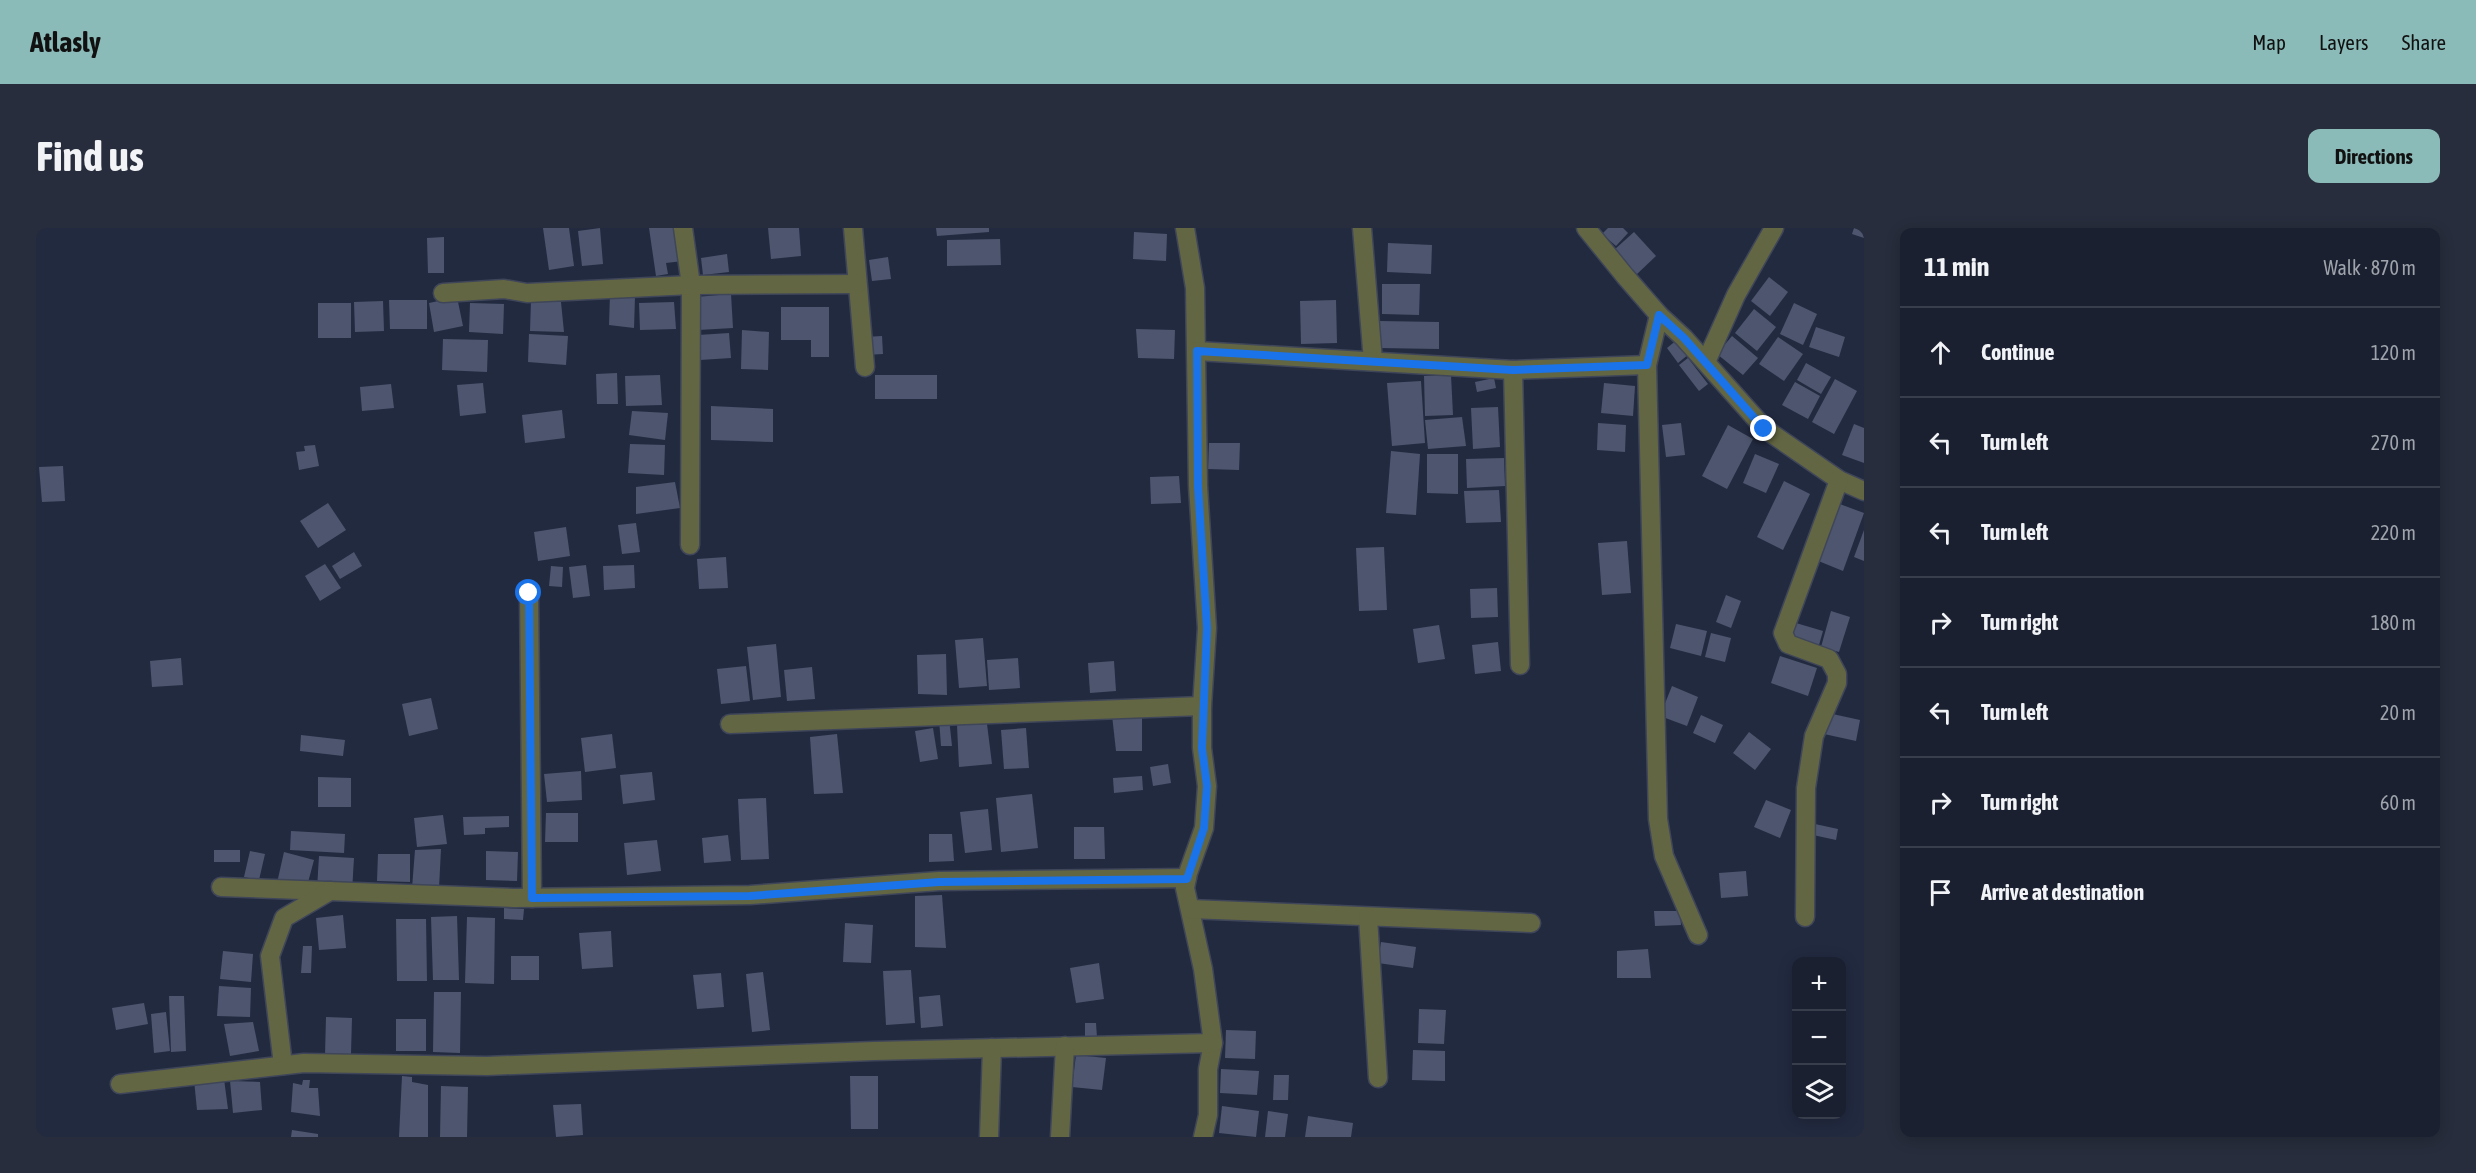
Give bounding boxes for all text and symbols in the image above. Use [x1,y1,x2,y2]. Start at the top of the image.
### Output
text: Atlasly [30,26,101,58]
text: Map [2252,30,2286,54]
text: Layers [2319,30,2369,54]
text: Share [2402,30,2446,54]
button: Directions [2308,129,2440,183]
text: Find us [36,132,144,180]
text: 11 min [1924,252,1989,282]
text: Walk · 870 m [2324,256,2416,279]
icon: ahead [1924,336,1957,369]
text: Continue [1981,339,2055,365]
text: 120 m [2371,341,2416,364]
route end [1750,415,1776,441]
icon: left [1924,426,1957,459]
text: Turn left [1981,429,2048,455]
text: 270 m [2371,431,2416,454]
icon: left [1924,516,1957,549]
text: Turn left [1981,519,2048,545]
text: 220 m [2371,521,2416,544]
route start [515,579,541,605]
icon: right [1924,606,1957,639]
text: Turn right [1981,609,2058,635]
text: 180 m [2371,611,2416,634]
icon: left [1924,696,1957,729]
text: Turn left [1981,699,2048,725]
text: 20 m [2380,701,2416,724]
icon: right [1924,786,1957,819]
text: Turn right [1981,789,2058,815]
text: 60 m [2380,791,2416,814]
icon: arrive [1924,876,1957,909]
text: Arrive at destination [1981,879,2144,905]
map controls [1792,957,1846,1119]
button: + [1792,957,1846,1011]
button: − [1792,1011,1846,1065]
button: layers [1792,1065,1846,1119]

